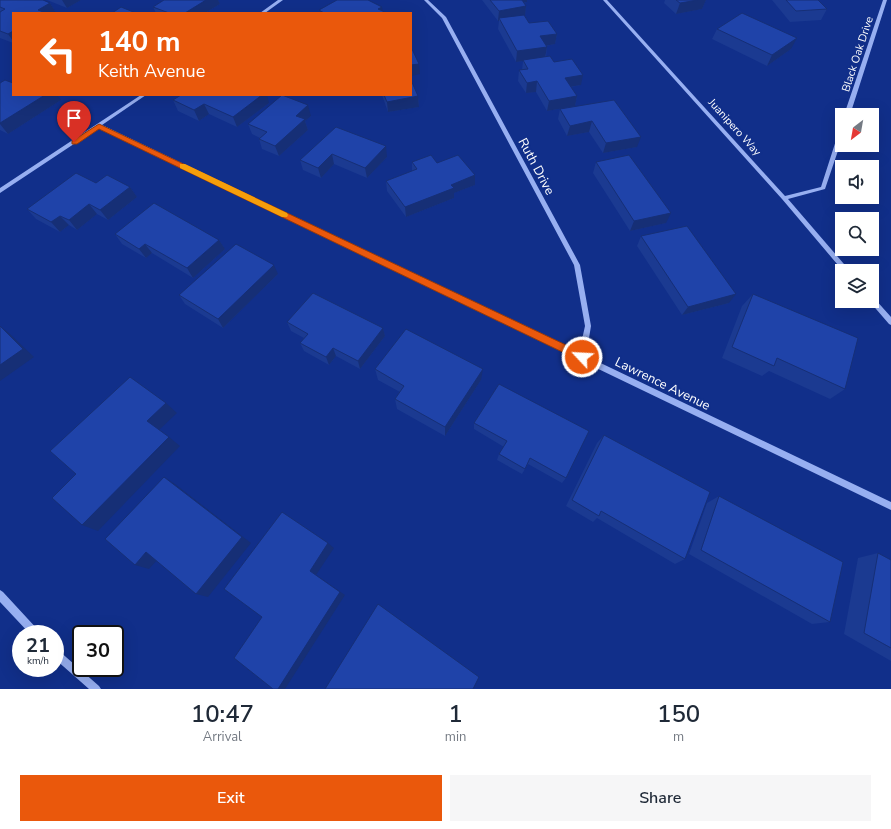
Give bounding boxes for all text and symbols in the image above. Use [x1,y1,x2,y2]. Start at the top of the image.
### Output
street label: Black Oak Drive [838,14,877,94]
text: 140 m [98,23,181,61]
icon: left [32,28,84,80]
text: Keith Avenue [98,59,205,83]
street label: Juanipero Way [704,95,765,159]
pin [57,101,91,142]
icon: arrive [63,107,85,129]
north arrow [835,108,879,152]
map controls [835,108,879,308]
street label: Ruth Drive [514,135,559,198]
button: sound [835,160,879,204]
button: search [835,212,879,256]
button: layers [835,264,879,308]
position arrow [561,336,603,378]
street label: Lawrence Avenue [612,353,713,415]
speed limit sign: 30 [72,625,124,677]
text: 21 [26,632,50,659]
text: km/h [27,654,49,668]
text: 10:47 [191,698,254,730]
text: 1 [448,698,463,730]
text: 150 [657,698,700,730]
text: Arrival [203,728,242,746]
text: min [445,728,466,746]
text: m [673,728,684,746]
button: Exit [20,775,442,821]
button: Share [450,775,871,821]

